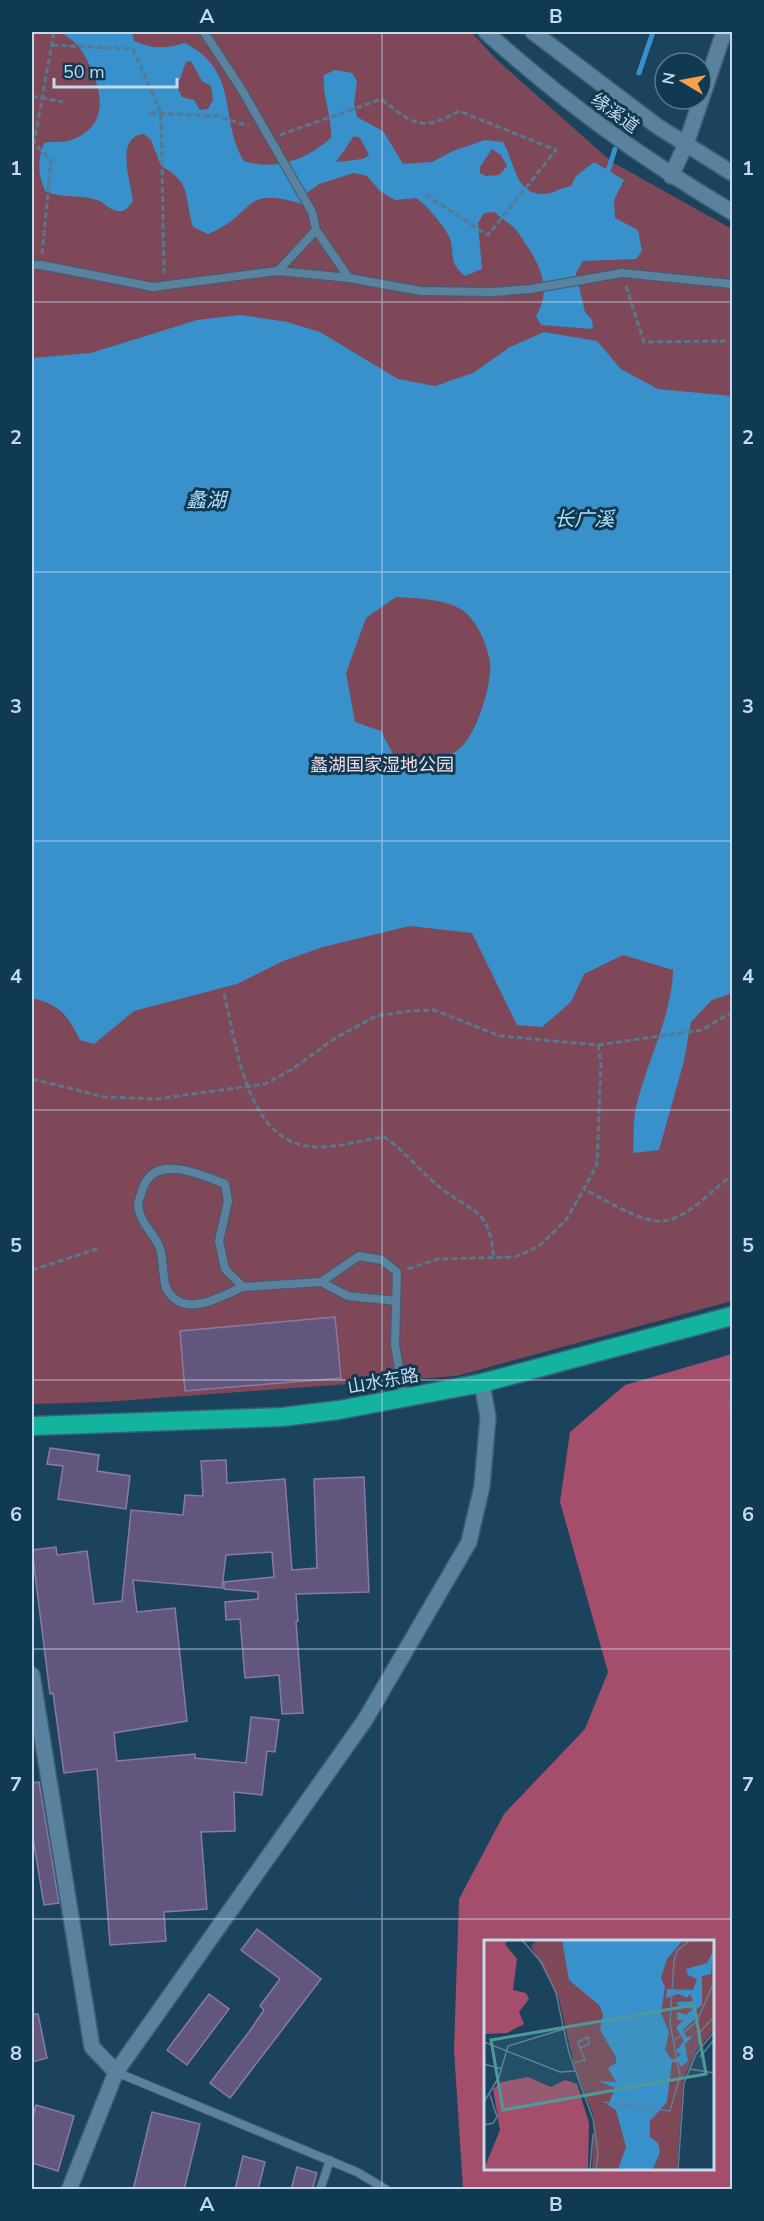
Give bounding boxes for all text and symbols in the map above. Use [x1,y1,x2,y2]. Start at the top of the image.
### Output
text: A [200,3,215,30]
text: B [549,3,563,30]
scale bar [54,51,177,89]
north arrow [653,51,713,111]
text: 50 m [63,60,105,84]
text: N [657,71,681,86]
street label: 缘溪道 [586,87,644,139]
text: 1 [10,155,22,182]
text: 1 [742,155,754,182]
text: 2 [10,424,22,451]
text: 2 [742,424,754,451]
water label: 蠡湖 [186,487,229,514]
water label: 长广溪 [554,506,616,533]
text: 3 [10,693,22,720]
text: 3 [742,693,754,720]
park label: 蠡湖国家湿地公园 [310,753,454,777]
text: 4 [10,963,22,990]
text: 4 [742,963,754,990]
text: 5 [10,1232,22,1259]
text: 5 [742,1232,754,1259]
street label: 山水东路 [345,1363,421,1399]
text: 6 [10,1501,22,1528]
text: 6 [742,1501,754,1528]
text: 7 [10,1771,22,1798]
text: 7 [742,1771,754,1798]
inset map [484,1940,713,2170]
text: 8 [10,2040,22,2067]
text: 8 [742,2040,754,2067]
text: A [200,2191,215,2218]
text: B [549,2191,563,2218]

